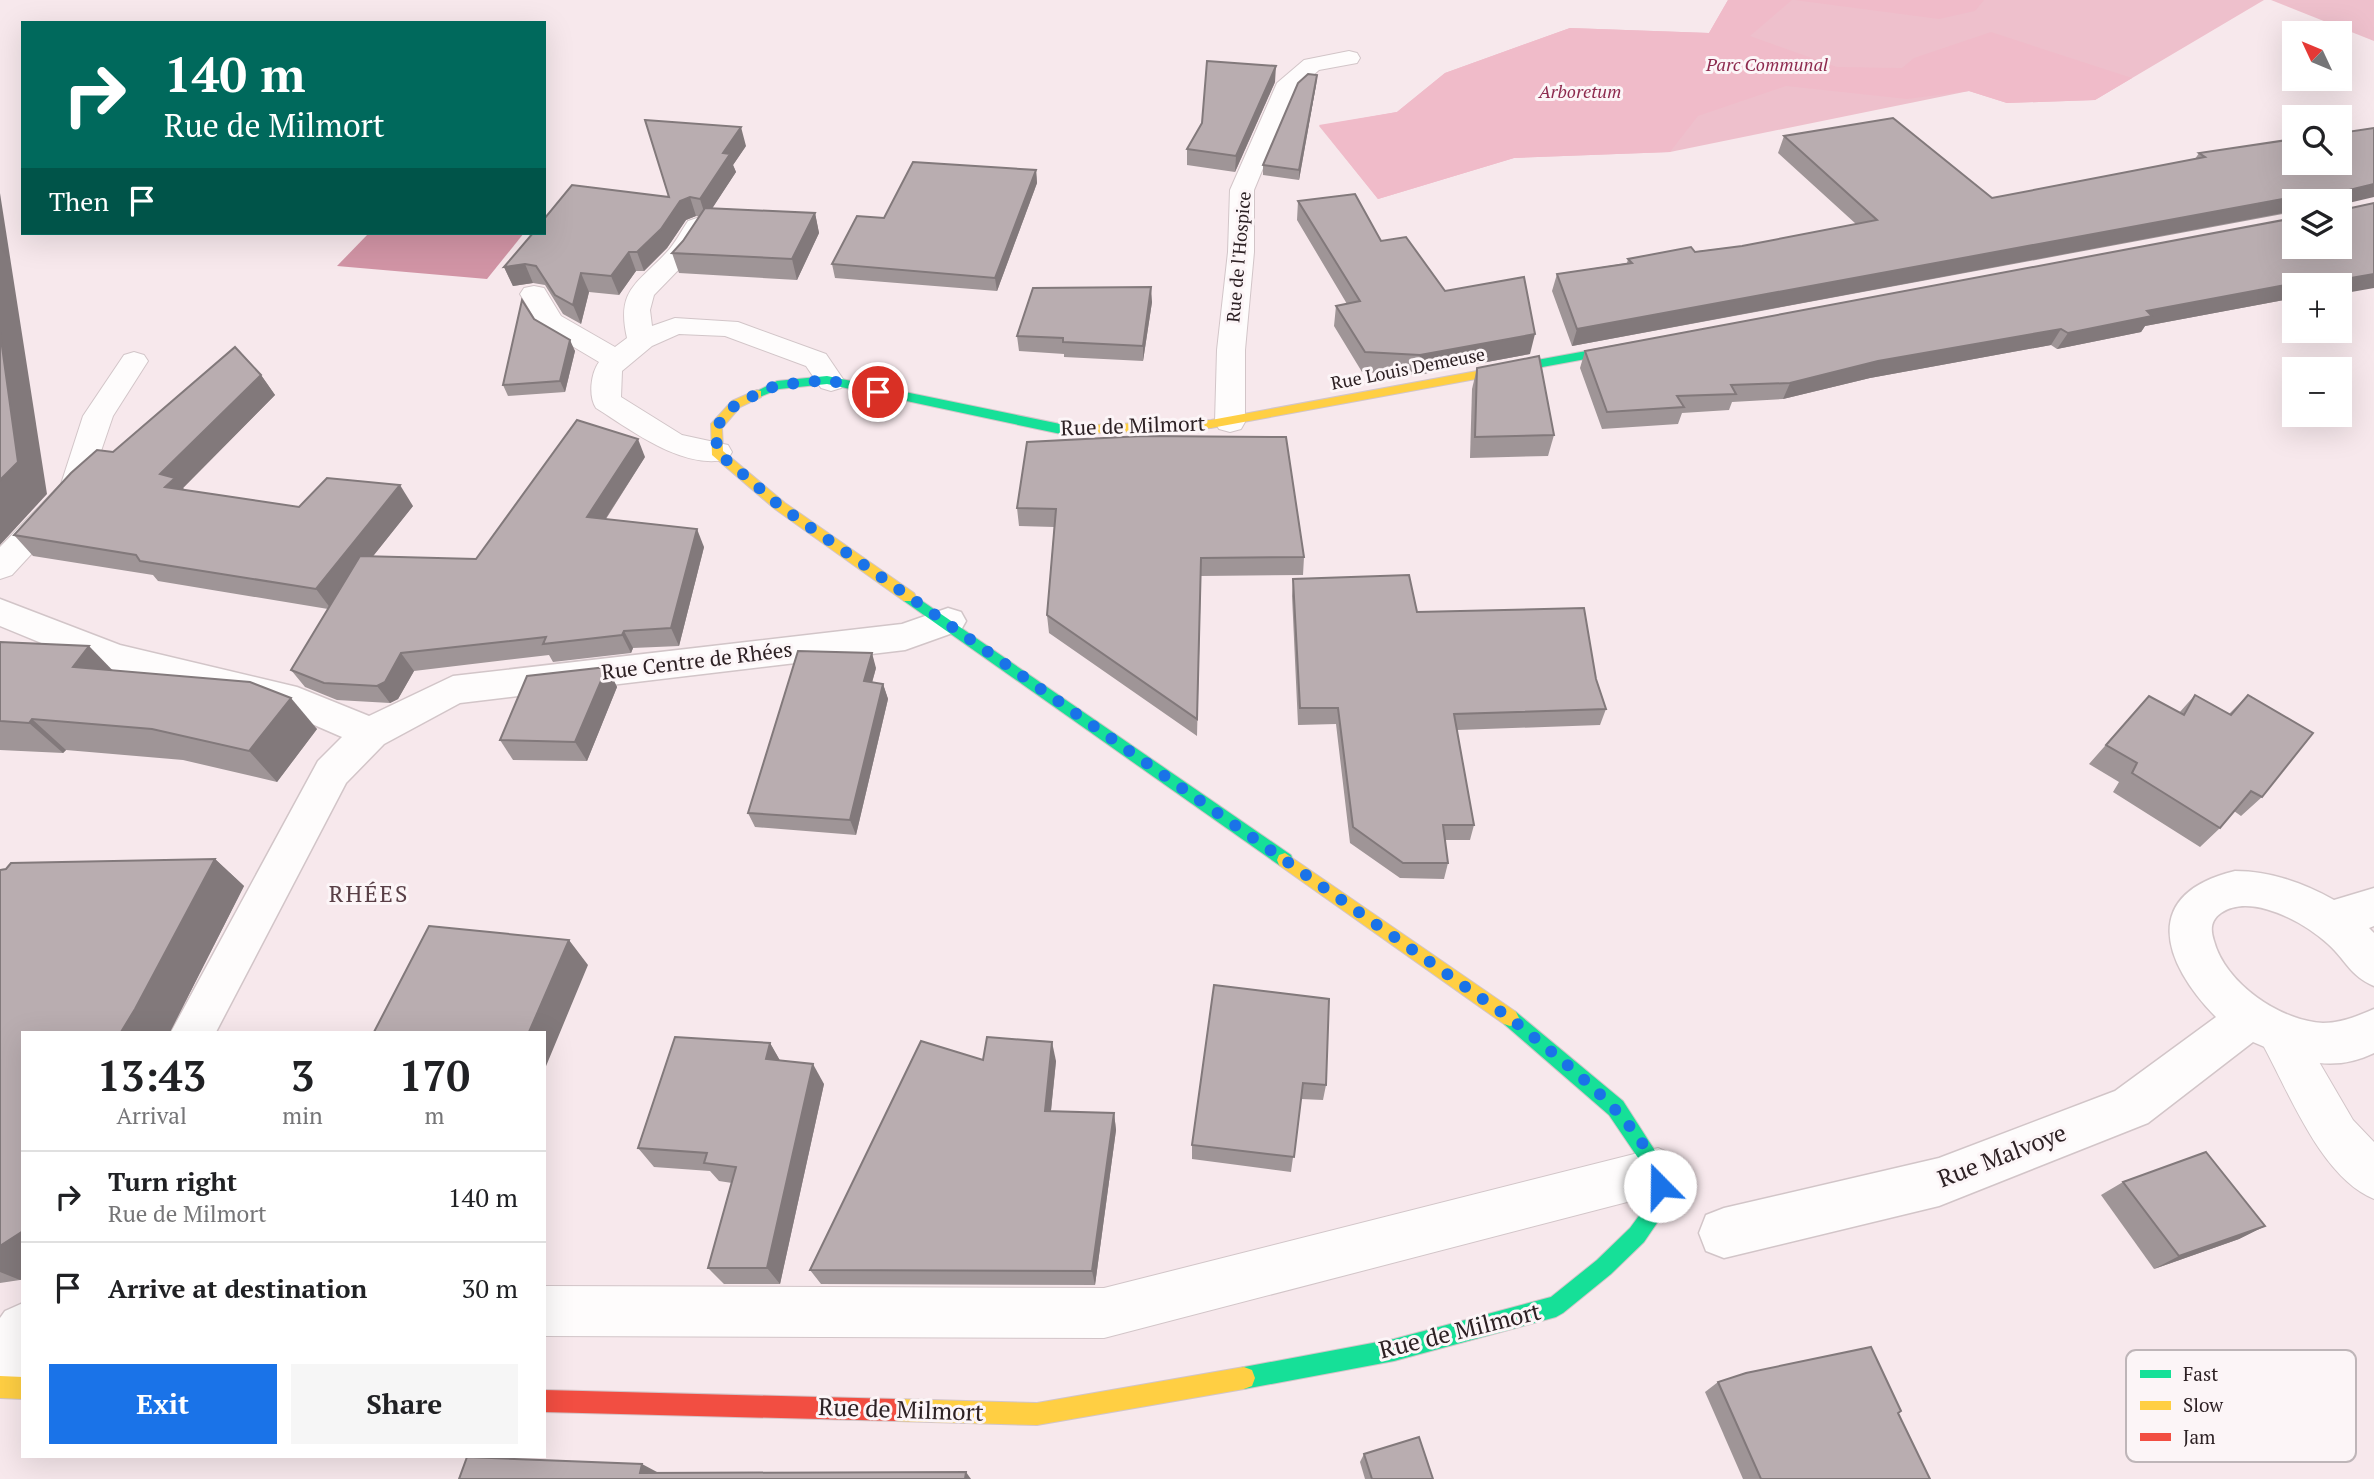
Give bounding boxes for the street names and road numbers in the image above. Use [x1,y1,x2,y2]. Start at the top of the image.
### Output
street label: Rue de l'Hospice [1220,190,1256,324]
street label: Rue Louis Demeuse [1329,341,1487,395]
street label: Rue de Milmort [1060,408,1206,442]
street label: Rue Centre de Rhées [600,634,794,686]
street label: Rue Malvoye [1933,1116,2071,1194]
street label: Rue de Milmort [1376,1294,1544,1366]
street label: Rue de Milmort [818,1390,984,1428]

